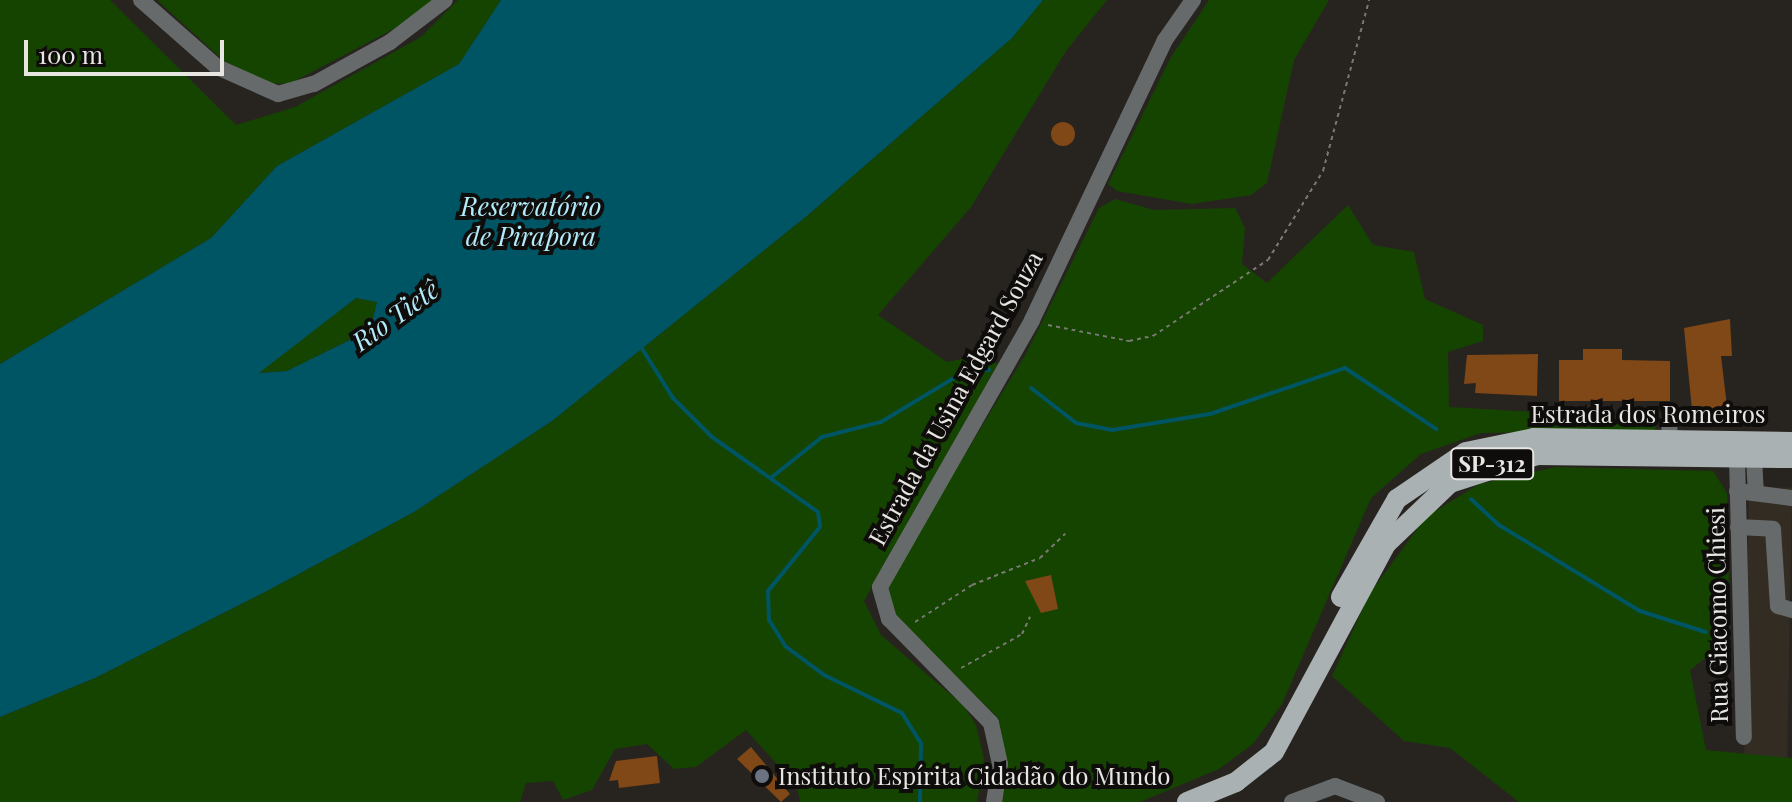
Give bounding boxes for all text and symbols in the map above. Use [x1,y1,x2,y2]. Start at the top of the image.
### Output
scale bar [28,24,228,74]
text: 100 m [38,38,103,70]
water label: Reservatório de Pirapora [460,190,602,252]
street label: Estrada da Usina Edgard Souza [862,246,1048,550]
water label: Rio Tietê [346,273,444,357]
street label: Estrada dos Romeiros [1530,400,1766,428]
road number: SP-312 [1450,446,1534,482]
street label: Rua Giacomo Chiesi [1701,507,1733,723]
place label: Instituto Espírita Cidadão do Mundo [778,762,1171,790]
marker: Instituto Espírita Cidadão do Mundo [753,767,771,785]

